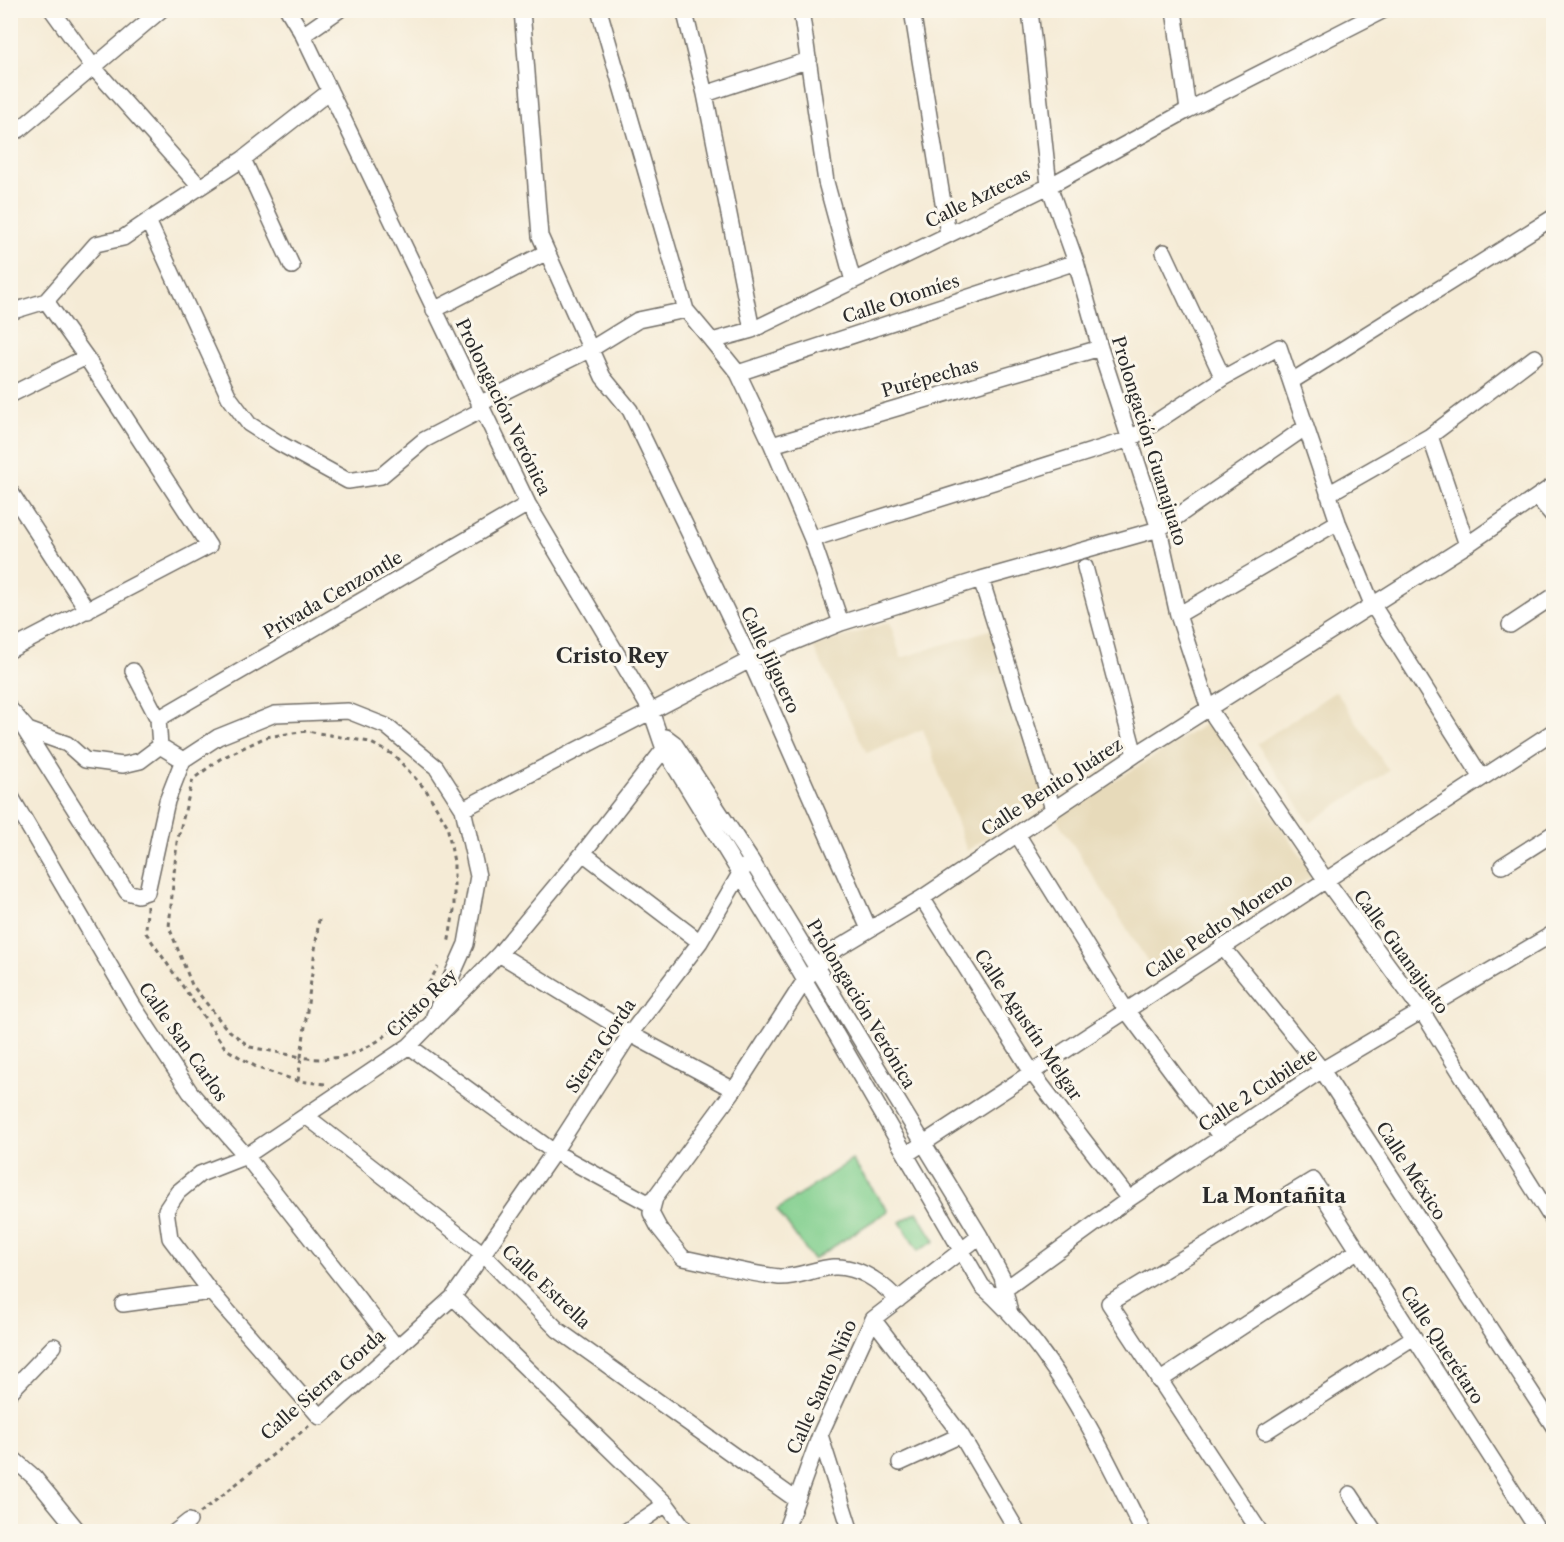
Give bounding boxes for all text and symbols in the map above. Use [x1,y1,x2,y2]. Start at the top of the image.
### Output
street label: Calle Aztecas [922,163,1034,233]
street label: Calle Otomíes [840,270,962,328]
street label: Prolongación Verónica [451,315,556,499]
street label: Prolongación Guanajuato [1107,334,1191,548]
street label: Purépechas [879,354,981,402]
street label: Privada Cenzontle [259,546,407,644]
street label: Calle Jilguero [736,603,804,717]
district label: Cristo Rey [556,643,669,668]
street label: Calle Benito Juárez [977,733,1127,841]
street label: Calle Pedro Moreno [1141,868,1297,984]
street label: Calle Guanajuato [1349,886,1453,1018]
street label: Prolongación Verónica [802,915,921,1093]
street label: Calle Agustín Melgar [969,945,1087,1105]
street label: Cristo Rey [382,963,463,1042]
street label: Calle San Carlos [134,978,232,1106]
street label: Sierra Gorda [561,994,641,1097]
street label: Calle 2 Cubilete [1194,1043,1322,1137]
street label: Calle México [1371,1118,1451,1224]
district label: La Montañita [1202,1183,1347,1208]
street label: Calle Estrella [497,1240,595,1334]
street label: Calle Querétaro [1396,1282,1488,1408]
street label: Calle Santo Niño [782,1316,862,1458]
street label: Calle Sierra Gorda [256,1325,390,1445]

